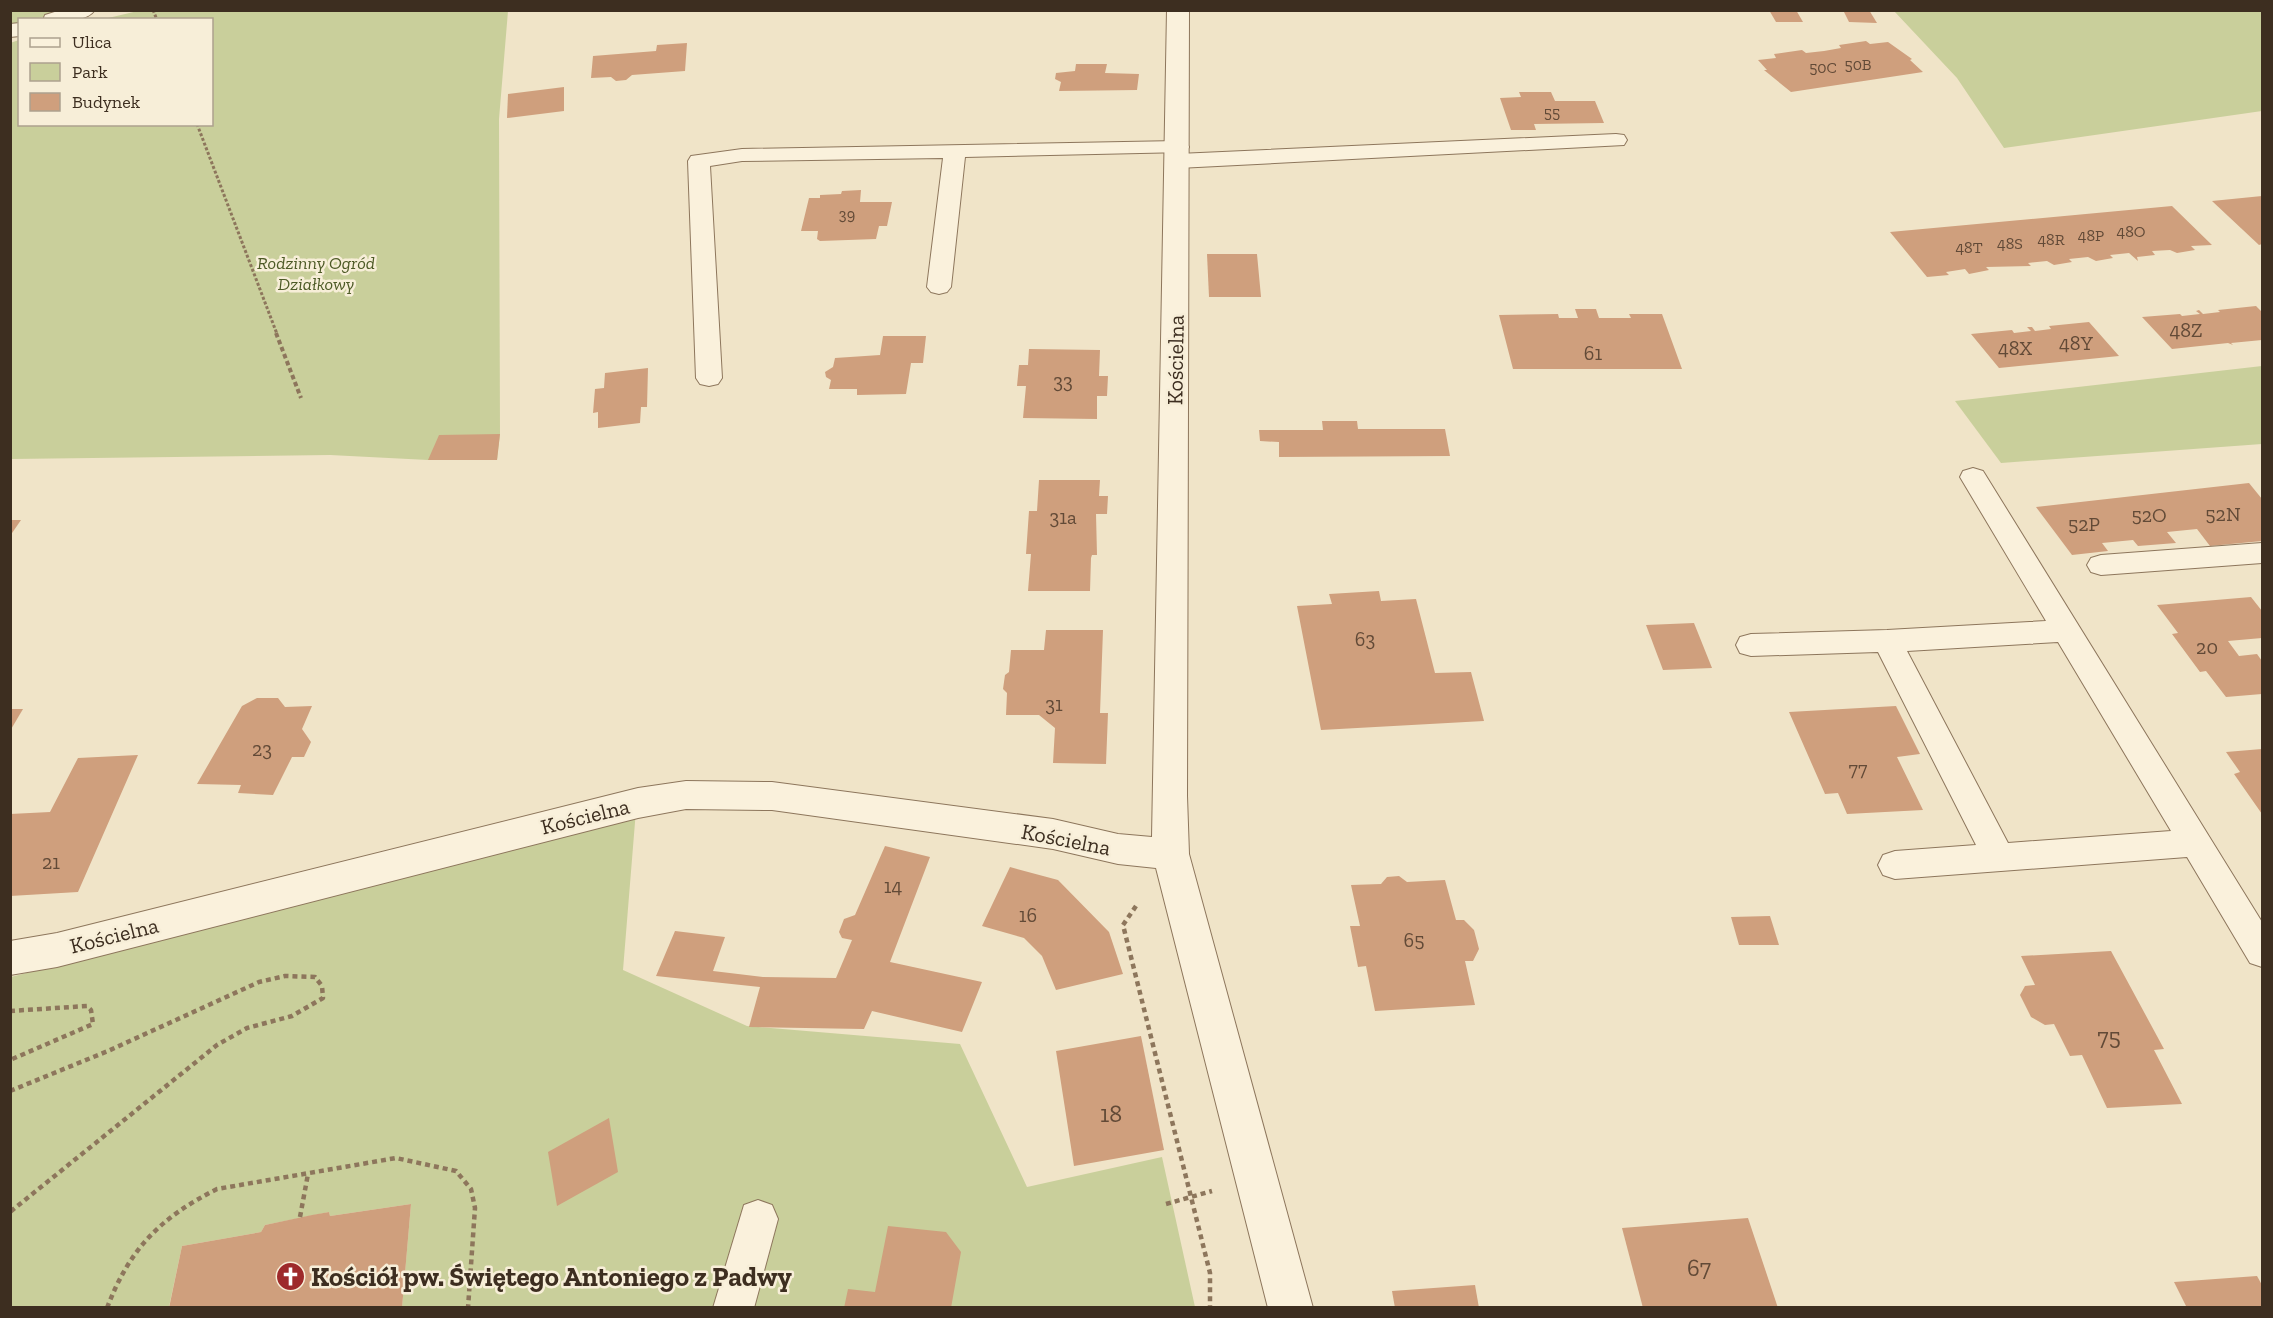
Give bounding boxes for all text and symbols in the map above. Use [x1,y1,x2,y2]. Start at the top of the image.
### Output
legend [18,18,213,126]
text: Ulica [72,31,112,53]
house number: 50B [1844,55,1872,74]
house number: 50C [1809,58,1837,77]
text: Park [72,61,108,83]
text: Budynek [72,91,141,113]
house number: 55 [1544,103,1560,122]
house number: 39 [839,205,855,224]
house number: 48O [2117,222,2146,241]
house number: 48P [2078,226,2104,245]
house number: 48R [2037,230,2065,249]
house number: 48S [1997,234,2023,253]
house number: 48T [1955,238,1983,257]
park label: Rodzinny Ogród Działkowy [257,252,375,295]
street label: Kościelna [1161,314,1190,405]
house number: 48Z [2169,318,2203,342]
house number: 48Y [2059,331,2094,355]
house number: 48X [1998,336,2032,360]
house number: 61 [1584,341,1602,365]
house number: 33 [1053,369,1073,393]
house number: 52N [2205,502,2241,526]
house number: 52O [2131,503,2167,527]
house number: 31a [1049,505,1077,529]
house number: 52P [2068,512,2100,536]
house number: 63 [1355,627,1375,651]
house number: 20 [2196,635,2218,659]
house number: 31 [1045,692,1063,716]
house number: 23 [252,737,272,761]
house number: 77 [1849,757,1868,781]
street label: Kościelna [538,792,633,841]
street label: Kościelna [1019,818,1113,861]
house number: 21 [42,850,60,874]
house number: 14 [884,874,902,898]
house number: 16 [1019,903,1037,927]
street label: Kościelna [67,911,162,960]
house number: 65 [1404,928,1424,952]
house number: 75 [2097,1022,2121,1051]
house number: 18 [1100,1099,1122,1128]
house number: 67 [1687,1253,1711,1282]
church icon: Kościół pw. Świętego Antoniego z Padwy [274,1261,306,1293]
place label: Kościół pw. Świętego Antoniego z Padwy [311,1261,793,1293]

